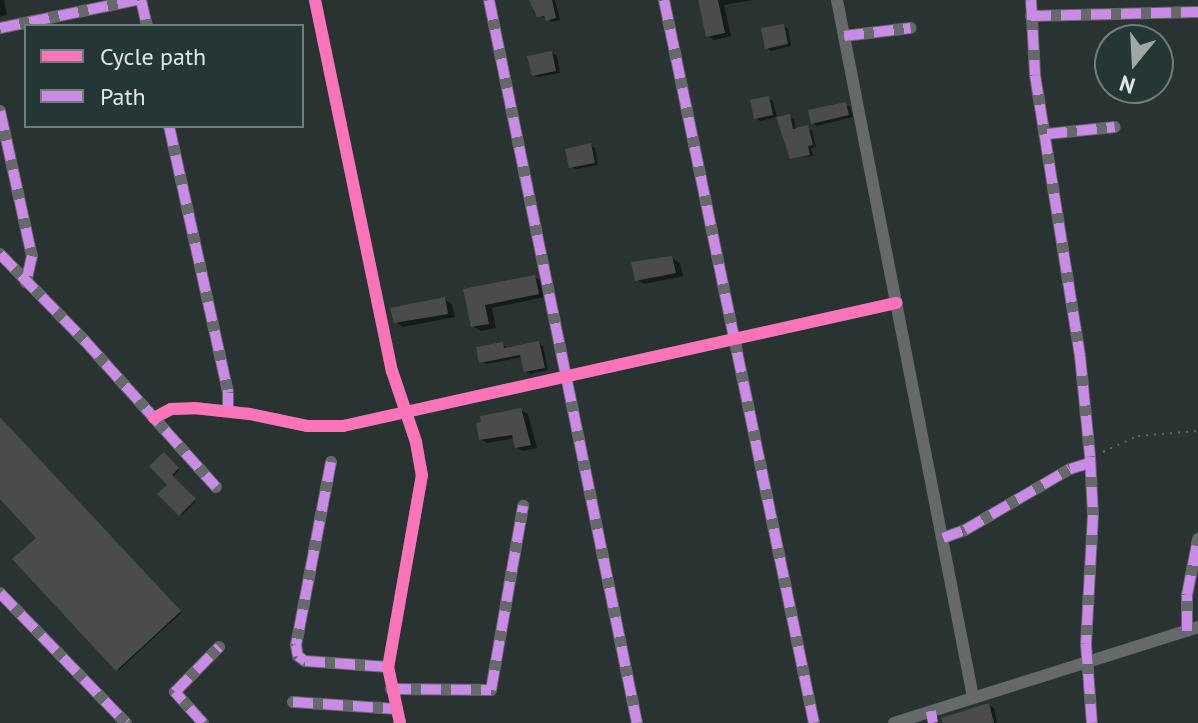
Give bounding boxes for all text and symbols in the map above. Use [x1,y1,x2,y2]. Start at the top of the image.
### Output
legend [24,24,304,128]
north arrow [1094,24,1174,104]
text: Cycle path [100,41,206,72]
text: N [1116,69,1138,100]
text: Path [100,81,146,112]

